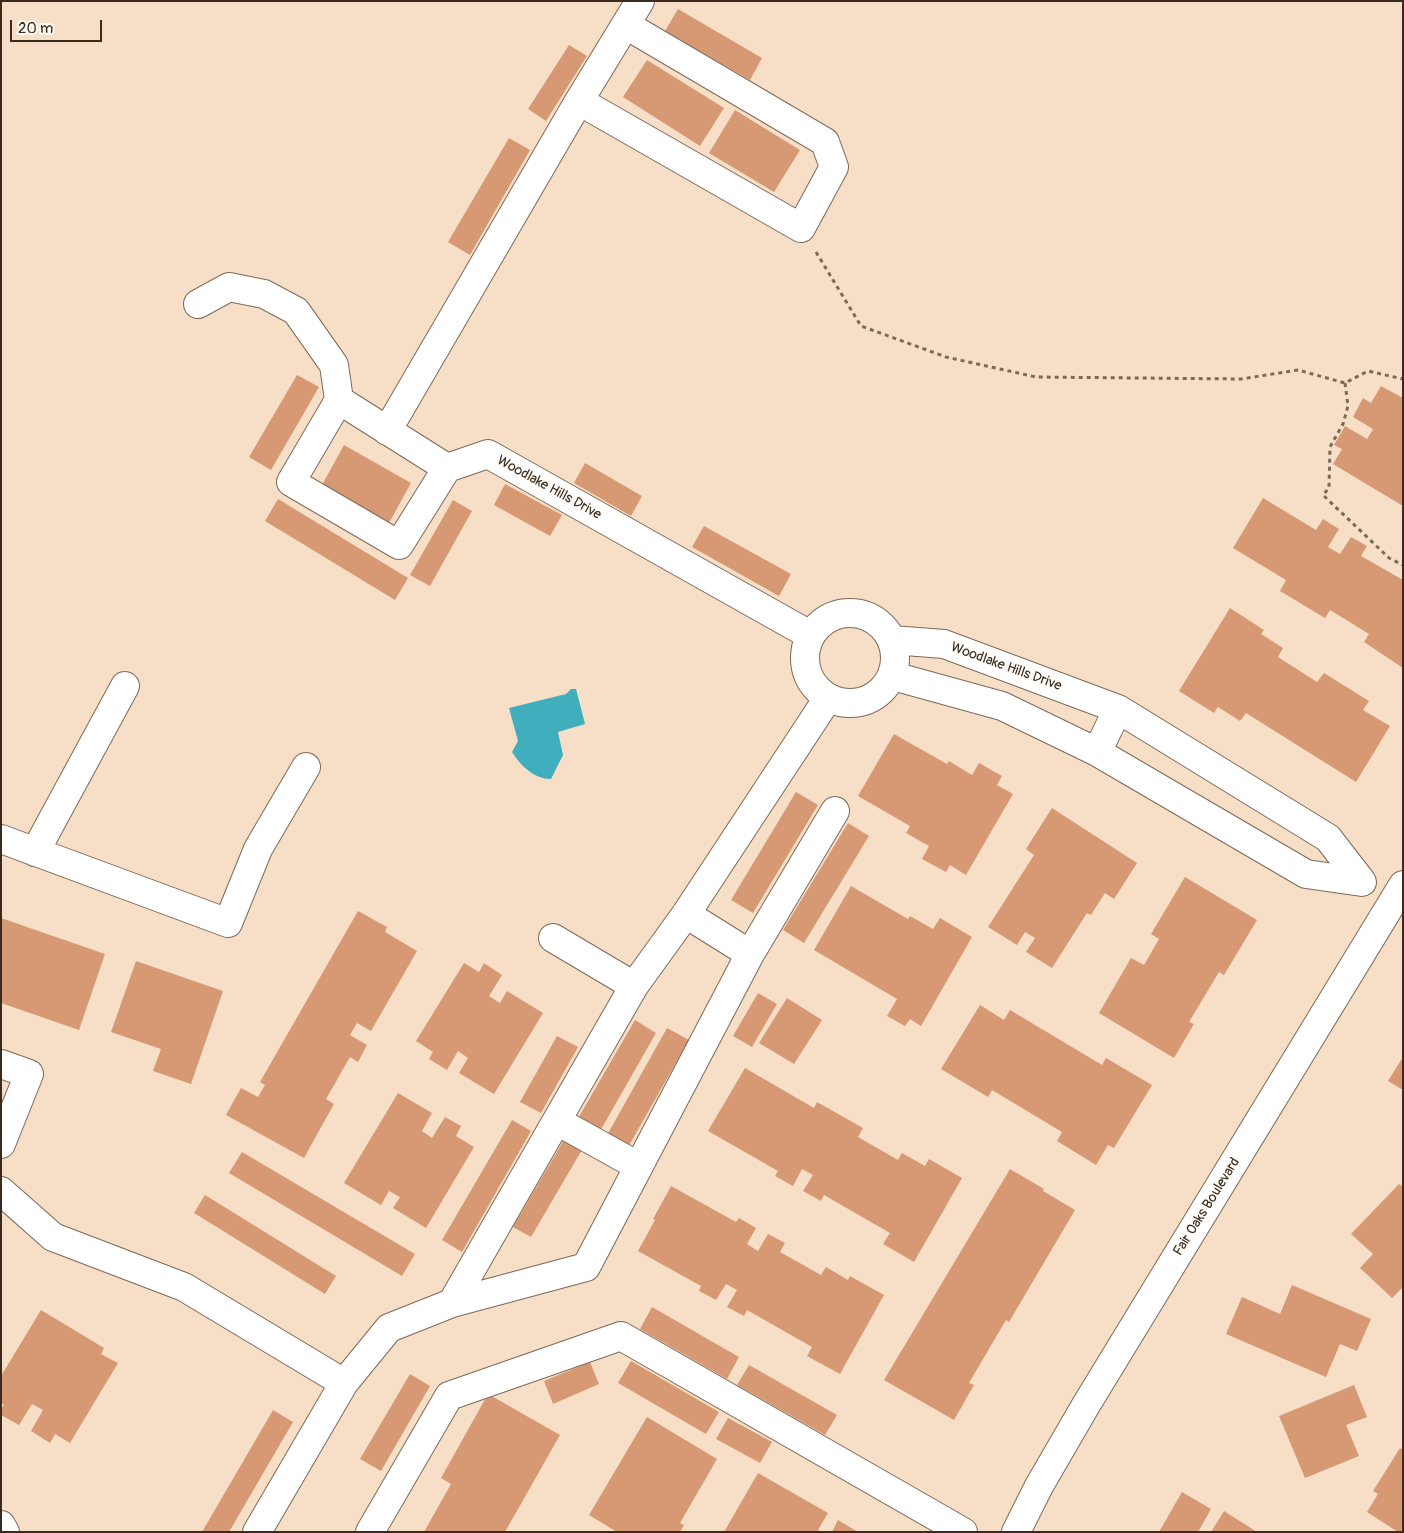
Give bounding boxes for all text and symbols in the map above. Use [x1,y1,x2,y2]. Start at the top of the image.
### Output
scale bar [12,10,105,42]
text: 20 m [18,19,53,38]
street label: Woodlake Hills Drive [494,452,604,524]
street label: Woodlake Hills Drive [948,639,1064,695]
street label: Fair Oaks Boulevard [1170,1155,1244,1259]

